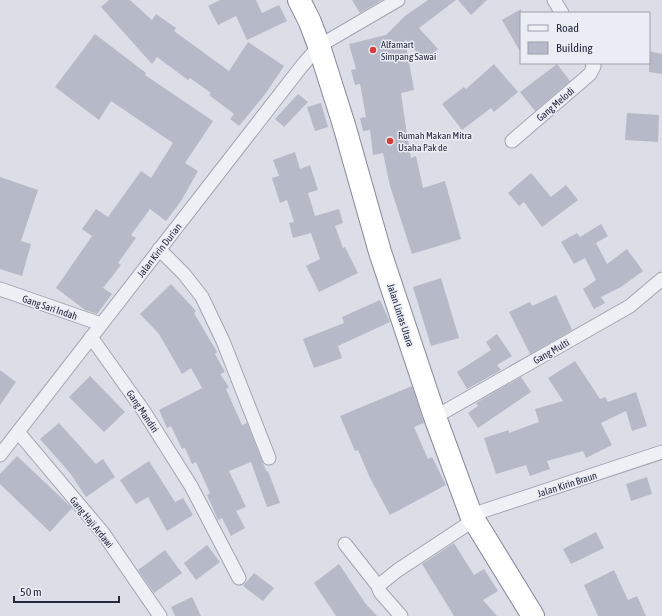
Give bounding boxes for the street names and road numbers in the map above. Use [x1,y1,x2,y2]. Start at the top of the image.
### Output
street label: Gang Melodi [534,85,576,124]
street label: Jalan Kirin Durian [135,221,184,279]
street label: Jalan Lintas Utara [385,282,416,348]
street label: Gang Sari Indah [21,293,79,322]
street label: Gang Multi [531,337,571,366]
street label: Gang Mandiri [124,388,161,435]
street label: Jalan Kirin Braun [536,470,598,499]
street label: Gang Haji Ardawi [68,495,116,550]

